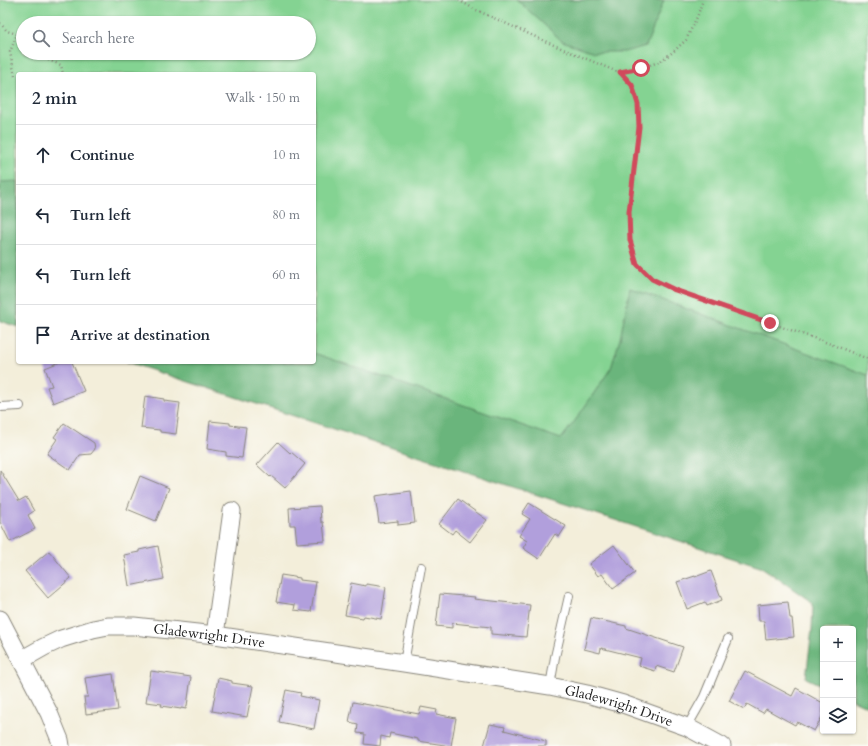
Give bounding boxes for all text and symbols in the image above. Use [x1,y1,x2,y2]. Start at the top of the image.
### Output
search box [16,16,316,60]
icon: search [30,27,52,49]
text: Search here [62,28,135,48]
route start [632,59,650,77]
text: 2 min [32,87,77,110]
text: Walk · 150 m [225,89,300,107]
icon: ahead [32,144,54,166]
text: Continue [70,145,135,165]
text: 10 m [272,146,300,164]
icon: left [32,204,54,226]
text: Turn left [70,205,131,225]
text: 80 m [272,206,300,224]
icon: left [32,264,54,286]
text: Turn left [70,265,131,285]
text: 60 m [272,266,300,284]
route end [761,314,779,332]
icon: arrive [32,324,54,346]
text: Arrive at destination [70,325,210,345]
street label: Gladewright Drive [153,619,267,652]
map controls [820,626,856,734]
button: + [820,626,856,662]
button: − [820,662,856,698]
street label: Gladewright Drive [563,680,676,731]
button: layers [820,698,856,734]

